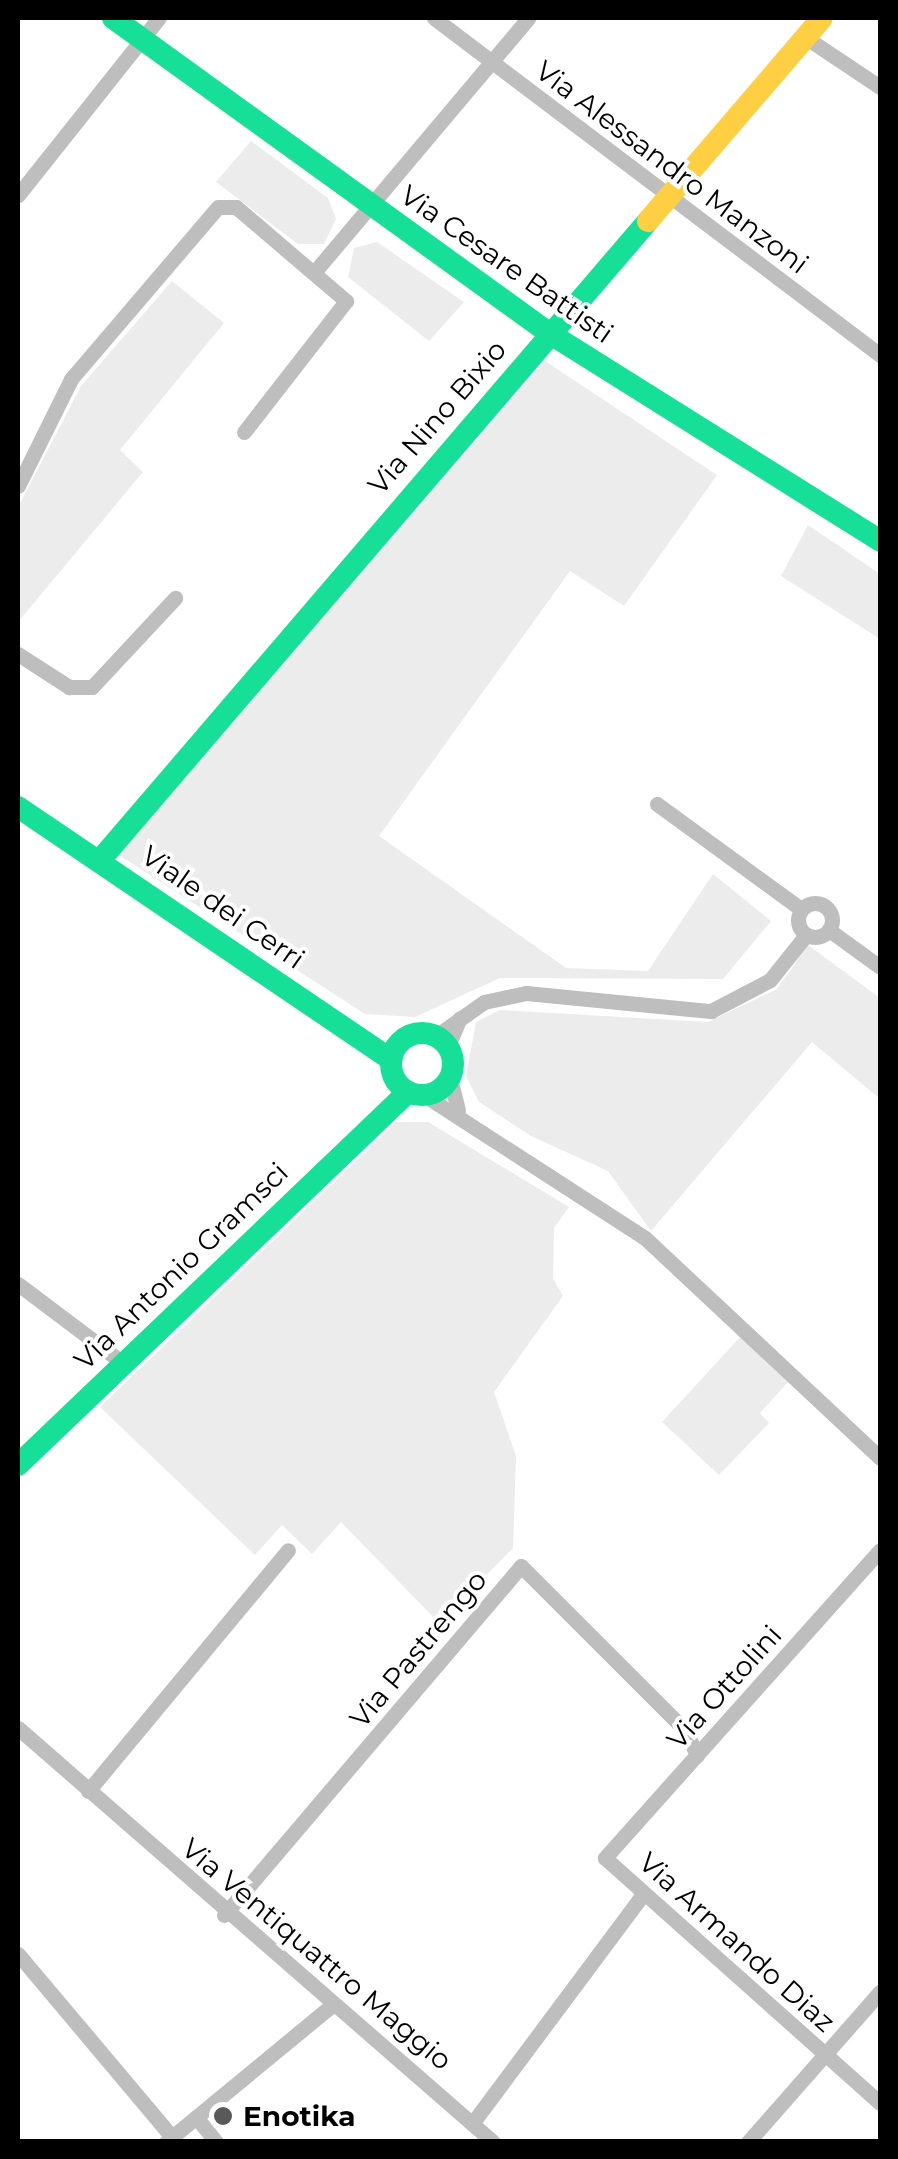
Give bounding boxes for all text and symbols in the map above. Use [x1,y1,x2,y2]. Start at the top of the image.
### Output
street label: Via Alessandro Manzoni [529,53,815,281]
street label: Via Cesare Battisti [394,178,620,350]
street label: Via Nino Bixio [361,333,513,501]
street label: Viale dei Cerri [135,838,311,976]
street label: Via Antonio Gramsci [67,1155,295,1377]
street label: Via Pastrengo [342,1563,494,1735]
street label: Via Ottolini [660,1618,788,1756]
street label: Via Ventiquattro Maggio [175,1831,459,2077]
street label: Via Armando Diaz [632,1845,842,2039]
place label: Enotika [243,2099,356,2133]
marker: Enotika [212,2105,234,2127]

